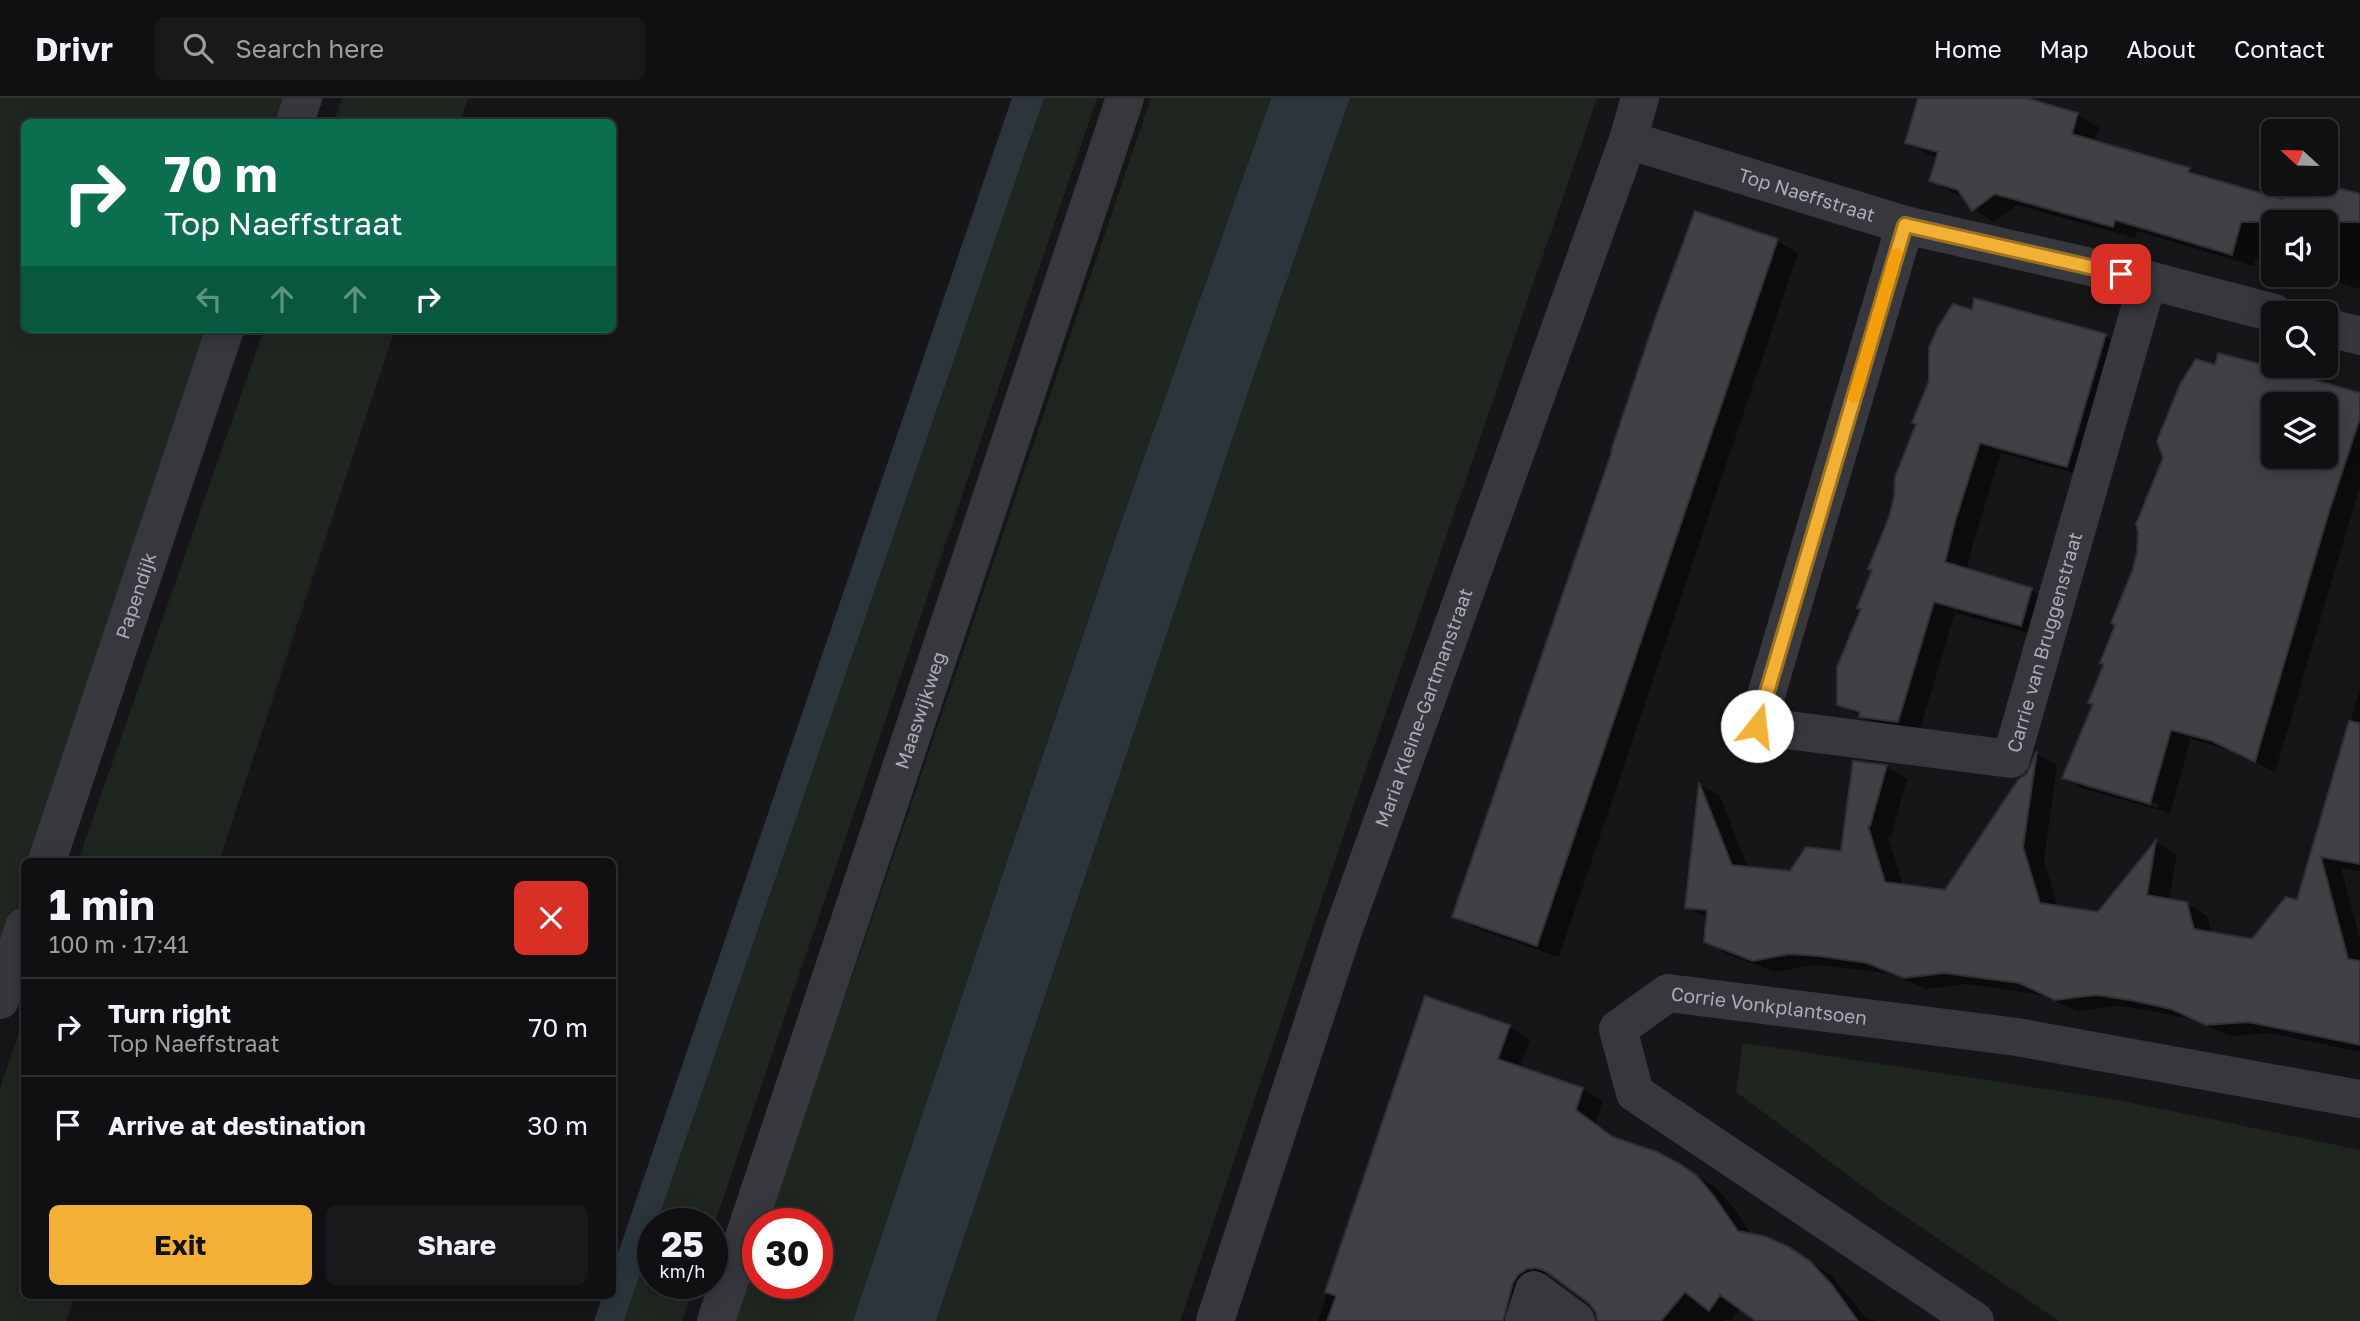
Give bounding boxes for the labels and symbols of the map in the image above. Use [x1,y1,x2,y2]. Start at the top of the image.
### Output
north arrow [2261,119,2338,196]
street label: Top Naeffstraat [1736,163,1878,226]
pin [2091,244,2151,304]
street label: Carrie van Bruggenstraat [2001,529,2086,755]
street label: Papendijk [110,549,161,642]
street label: Maria Kleine-Gartmanstraat [1369,585,1477,830]
street label: Maaswijkweg [889,648,950,772]
position arrow [1720,689,1794,763]
street label: Corrie Vonkplantsoen [1670,981,1868,1029]
speed limit sign: 30 [742,1208,833,1299]

